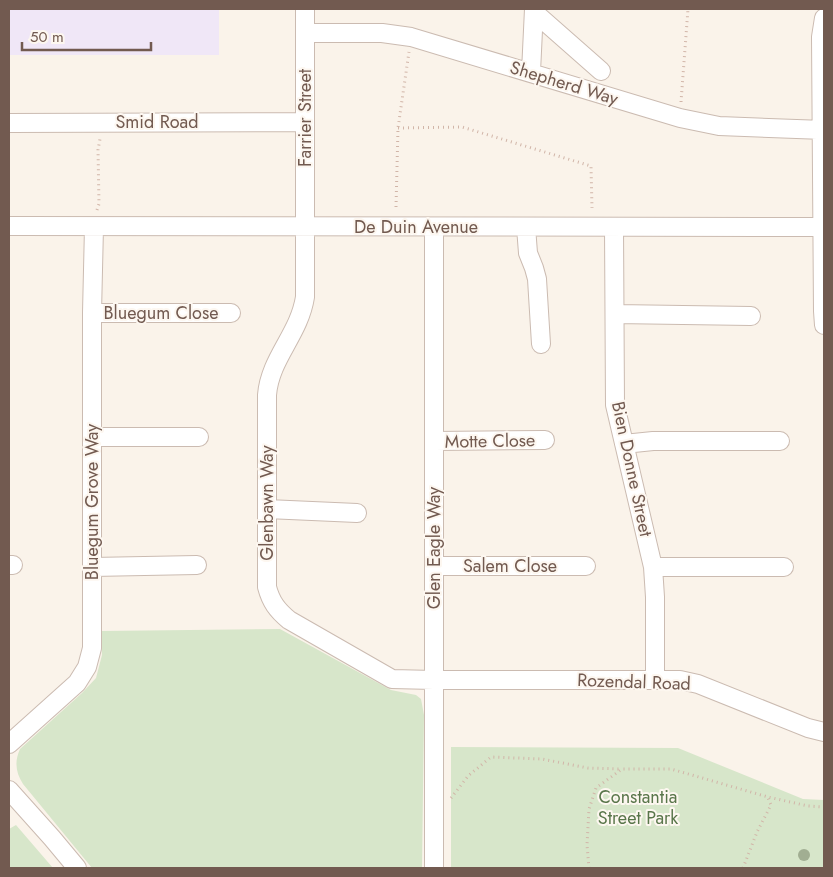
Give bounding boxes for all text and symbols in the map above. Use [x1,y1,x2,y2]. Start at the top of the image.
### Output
scale bar [22,20,151,52]
text: 50 m [30,26,64,48]
street label: Shepherd Way [507,54,621,112]
street label: Farrier Street [292,68,318,167]
street label: Smid Road [115,109,199,135]
street label: De Duin Avenue [354,214,478,240]
street label: Bluegum Close [104,300,218,326]
street label: Bien Donne Street [605,399,659,540]
street label: Bluegum Grove Way [79,424,105,580]
street label: Motte Close [445,427,535,455]
street label: Glenbawn Way [254,445,280,561]
street label: Glen Eagle Way [421,487,447,609]
street label: Salem Close [463,553,557,579]
street label: Rozendal Road [577,667,691,697]
park label: Constantia Street Park [598,784,678,831]

